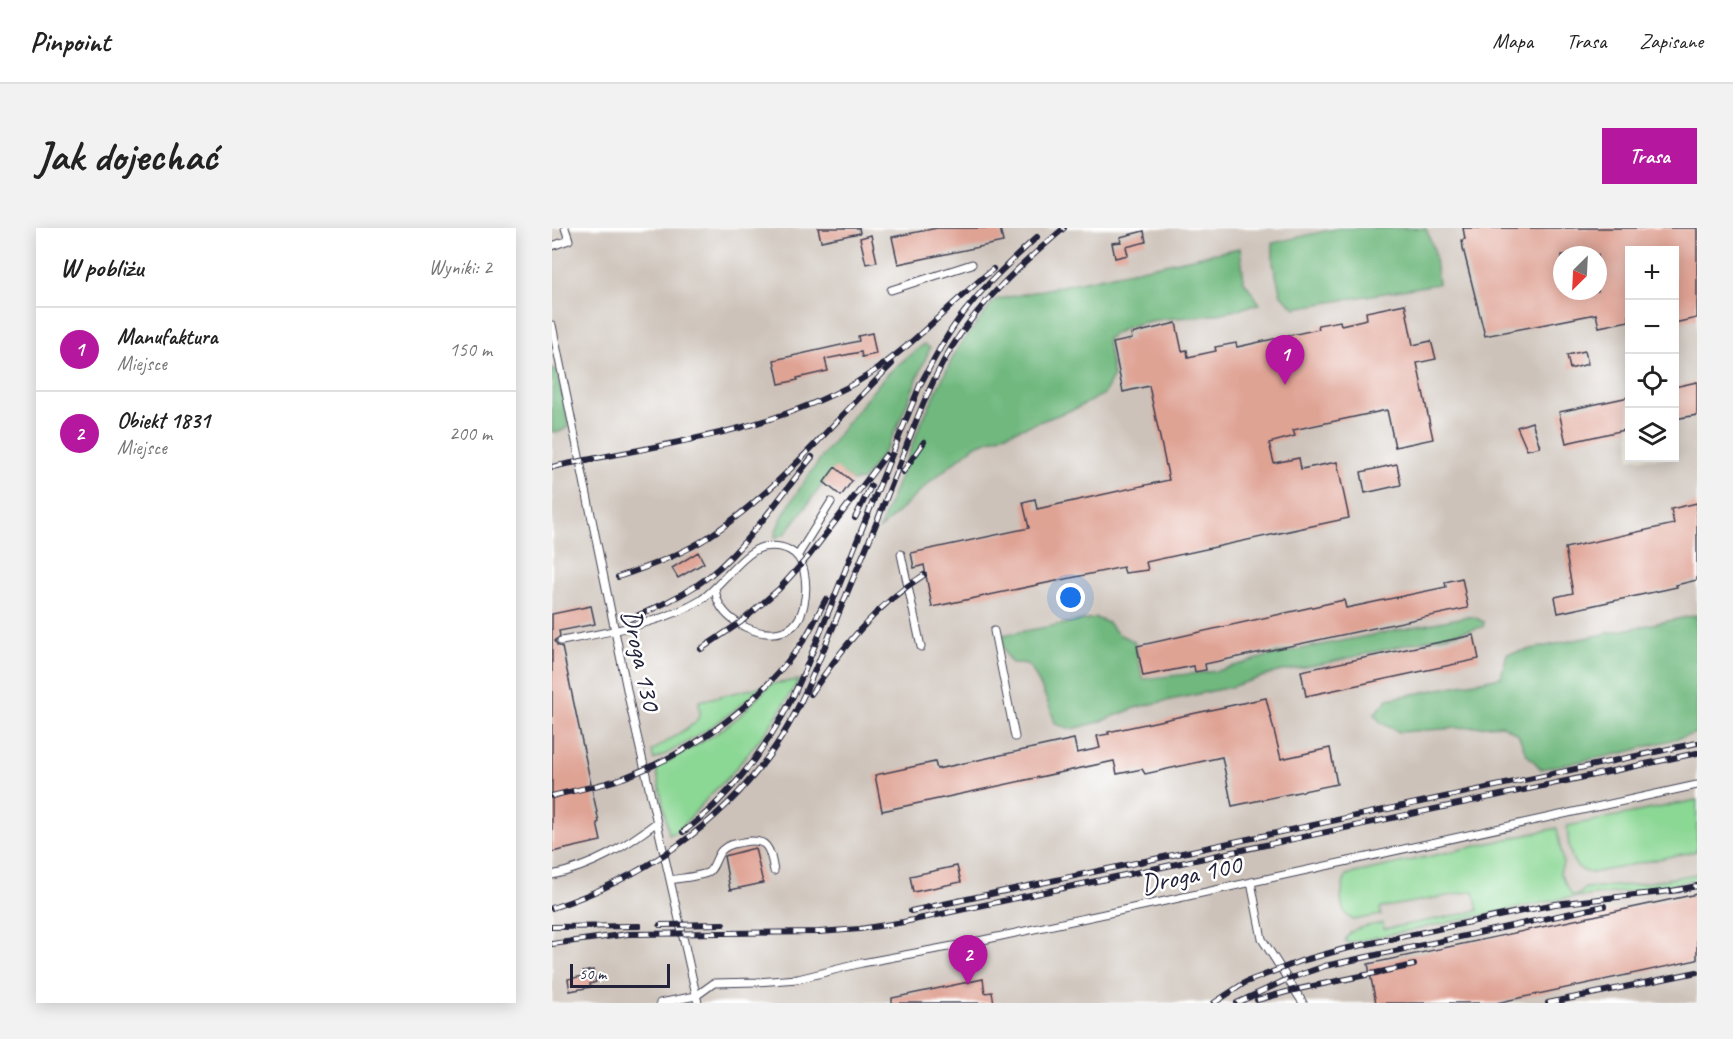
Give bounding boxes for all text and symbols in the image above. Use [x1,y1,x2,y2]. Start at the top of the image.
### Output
text: Pinpoint [30,24,110,59]
text: Mapa [1493,28,1533,54]
text: Trasa [1566,28,1606,54]
text: Zapisane [1639,28,1703,54]
button: Trasa [1602,128,1697,184]
text: Jak dojechać [36,130,217,183]
north arrow [1553,246,1607,300]
map controls [1625,246,1679,462]
button: + [1625,246,1679,300]
text: W pobliżu [60,251,143,284]
text: Wyniki: 2 [429,255,492,280]
button: − [1625,300,1679,354]
text: Manufaktura [117,323,218,351]
pin: 1 [1266,336,1304,385]
text: 1 [75,337,84,362]
text: 150 m [449,337,492,362]
text: Miejsce [117,351,167,376]
button: locate [1625,354,1679,408]
text: Obiekt 1831 [117,407,210,435]
button: layers [1625,408,1679,462]
text: 2 [75,421,84,446]
text: 200 m [449,421,492,446]
text: Miejsce [117,435,167,460]
your location [1056,583,1085,612]
street label: Droga 130 [614,606,670,716]
street label: Droga 100 [1137,846,1247,902]
pin: 2 [948,936,988,985]
scale bar [570,961,670,988]
text: 50 m [579,964,606,984]

